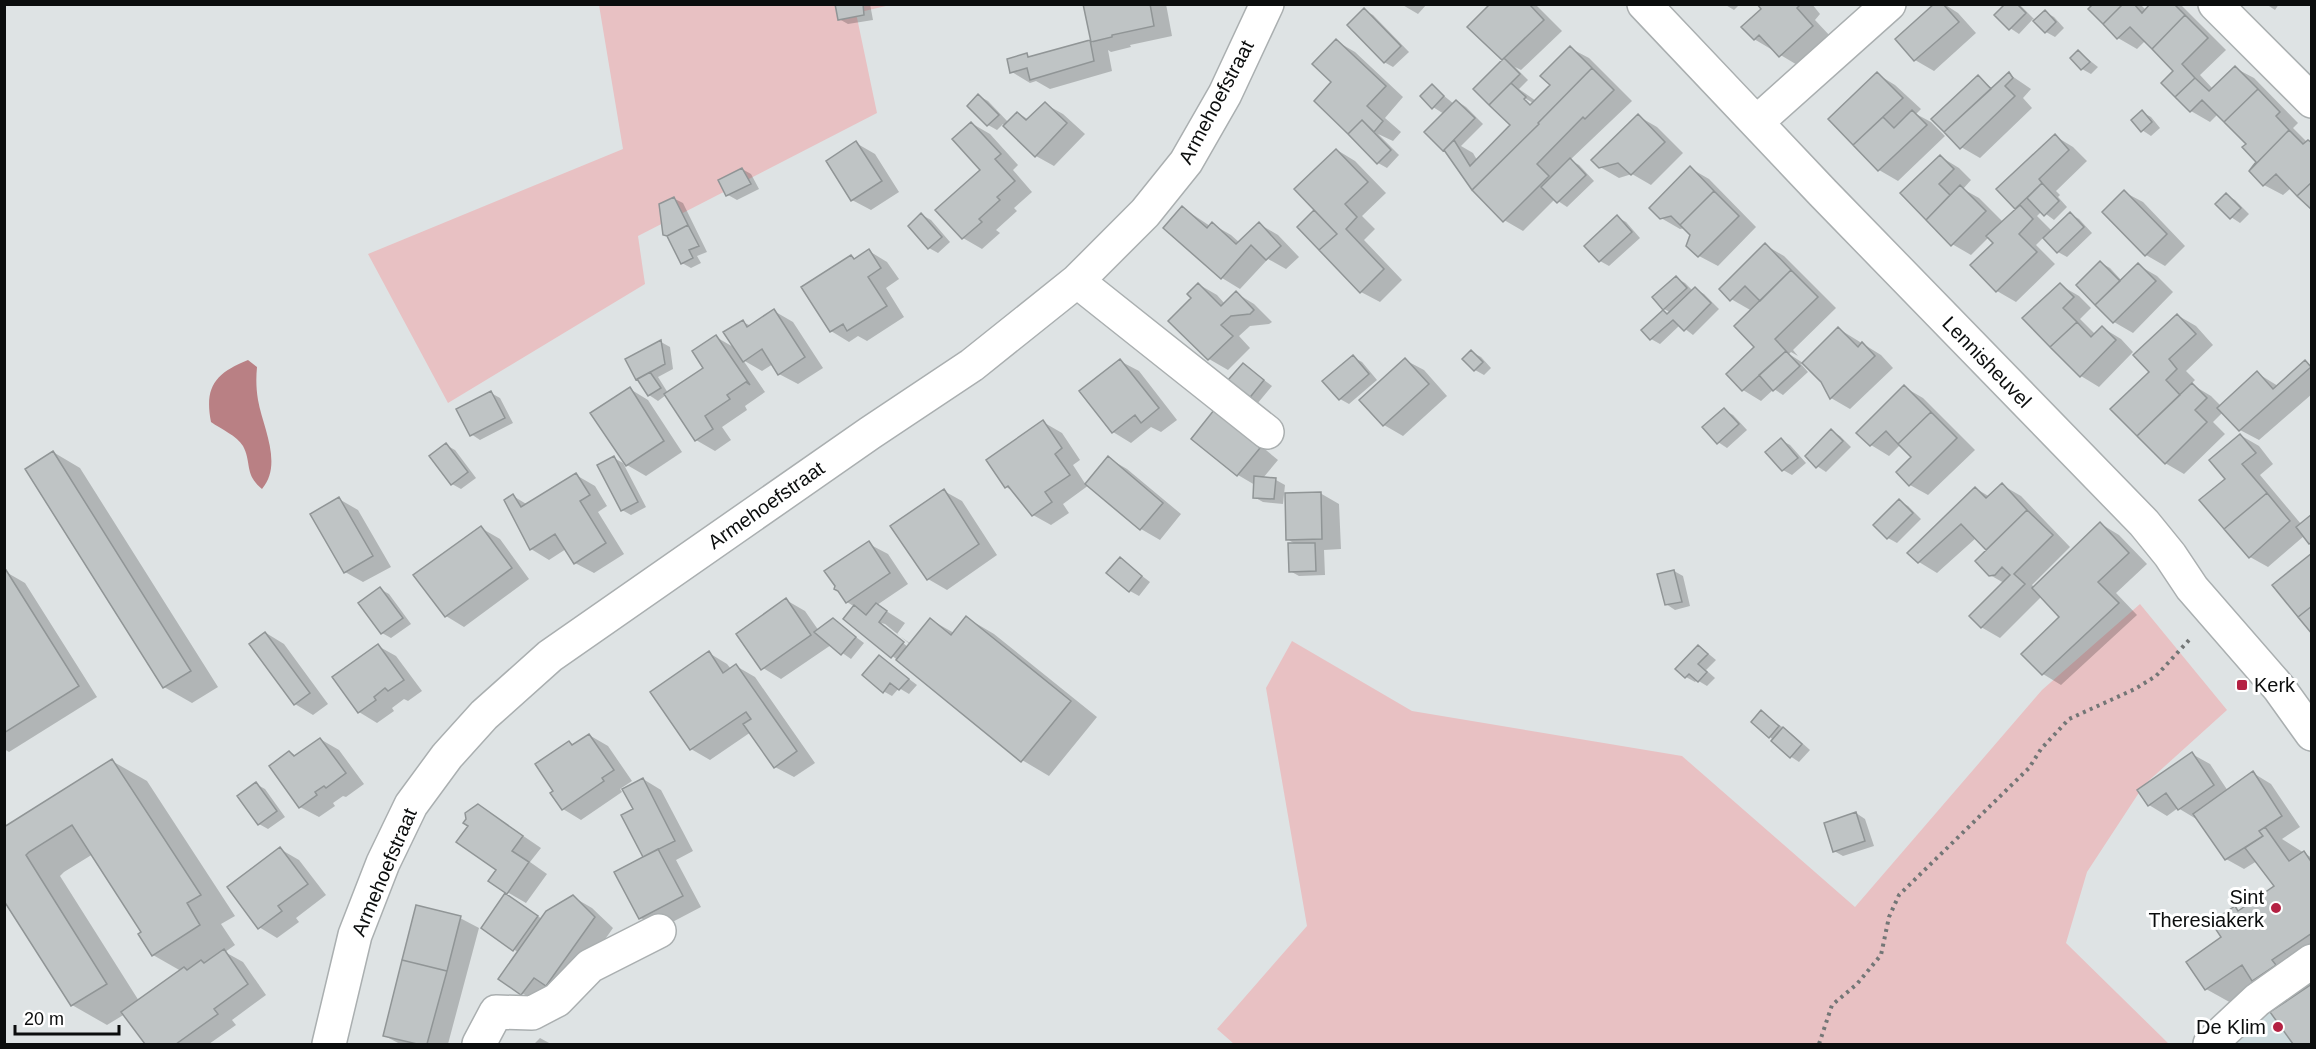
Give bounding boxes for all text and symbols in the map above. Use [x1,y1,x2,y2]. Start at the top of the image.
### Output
street label: Armehoefstraat [1174,36,1258,168]
street label: Lennisheuvel [1938,312,2036,412]
street label: Armehoefstraat [704,457,829,553]
place label: Kerk [2254,674,2296,696]
marker: Kerk [2235,678,2249,692]
street label: Armehoefstraat [347,804,421,939]
place label: Sint Theresiakerk [2148,886,2265,931]
marker: Sint Theresiakerk [2269,901,2283,915]
scale bar [15,998,118,1036]
text: 20 m [24,1009,64,1029]
place label: De Klim [2196,1016,2266,1038]
marker: De Klim [2271,1020,2285,1034]

